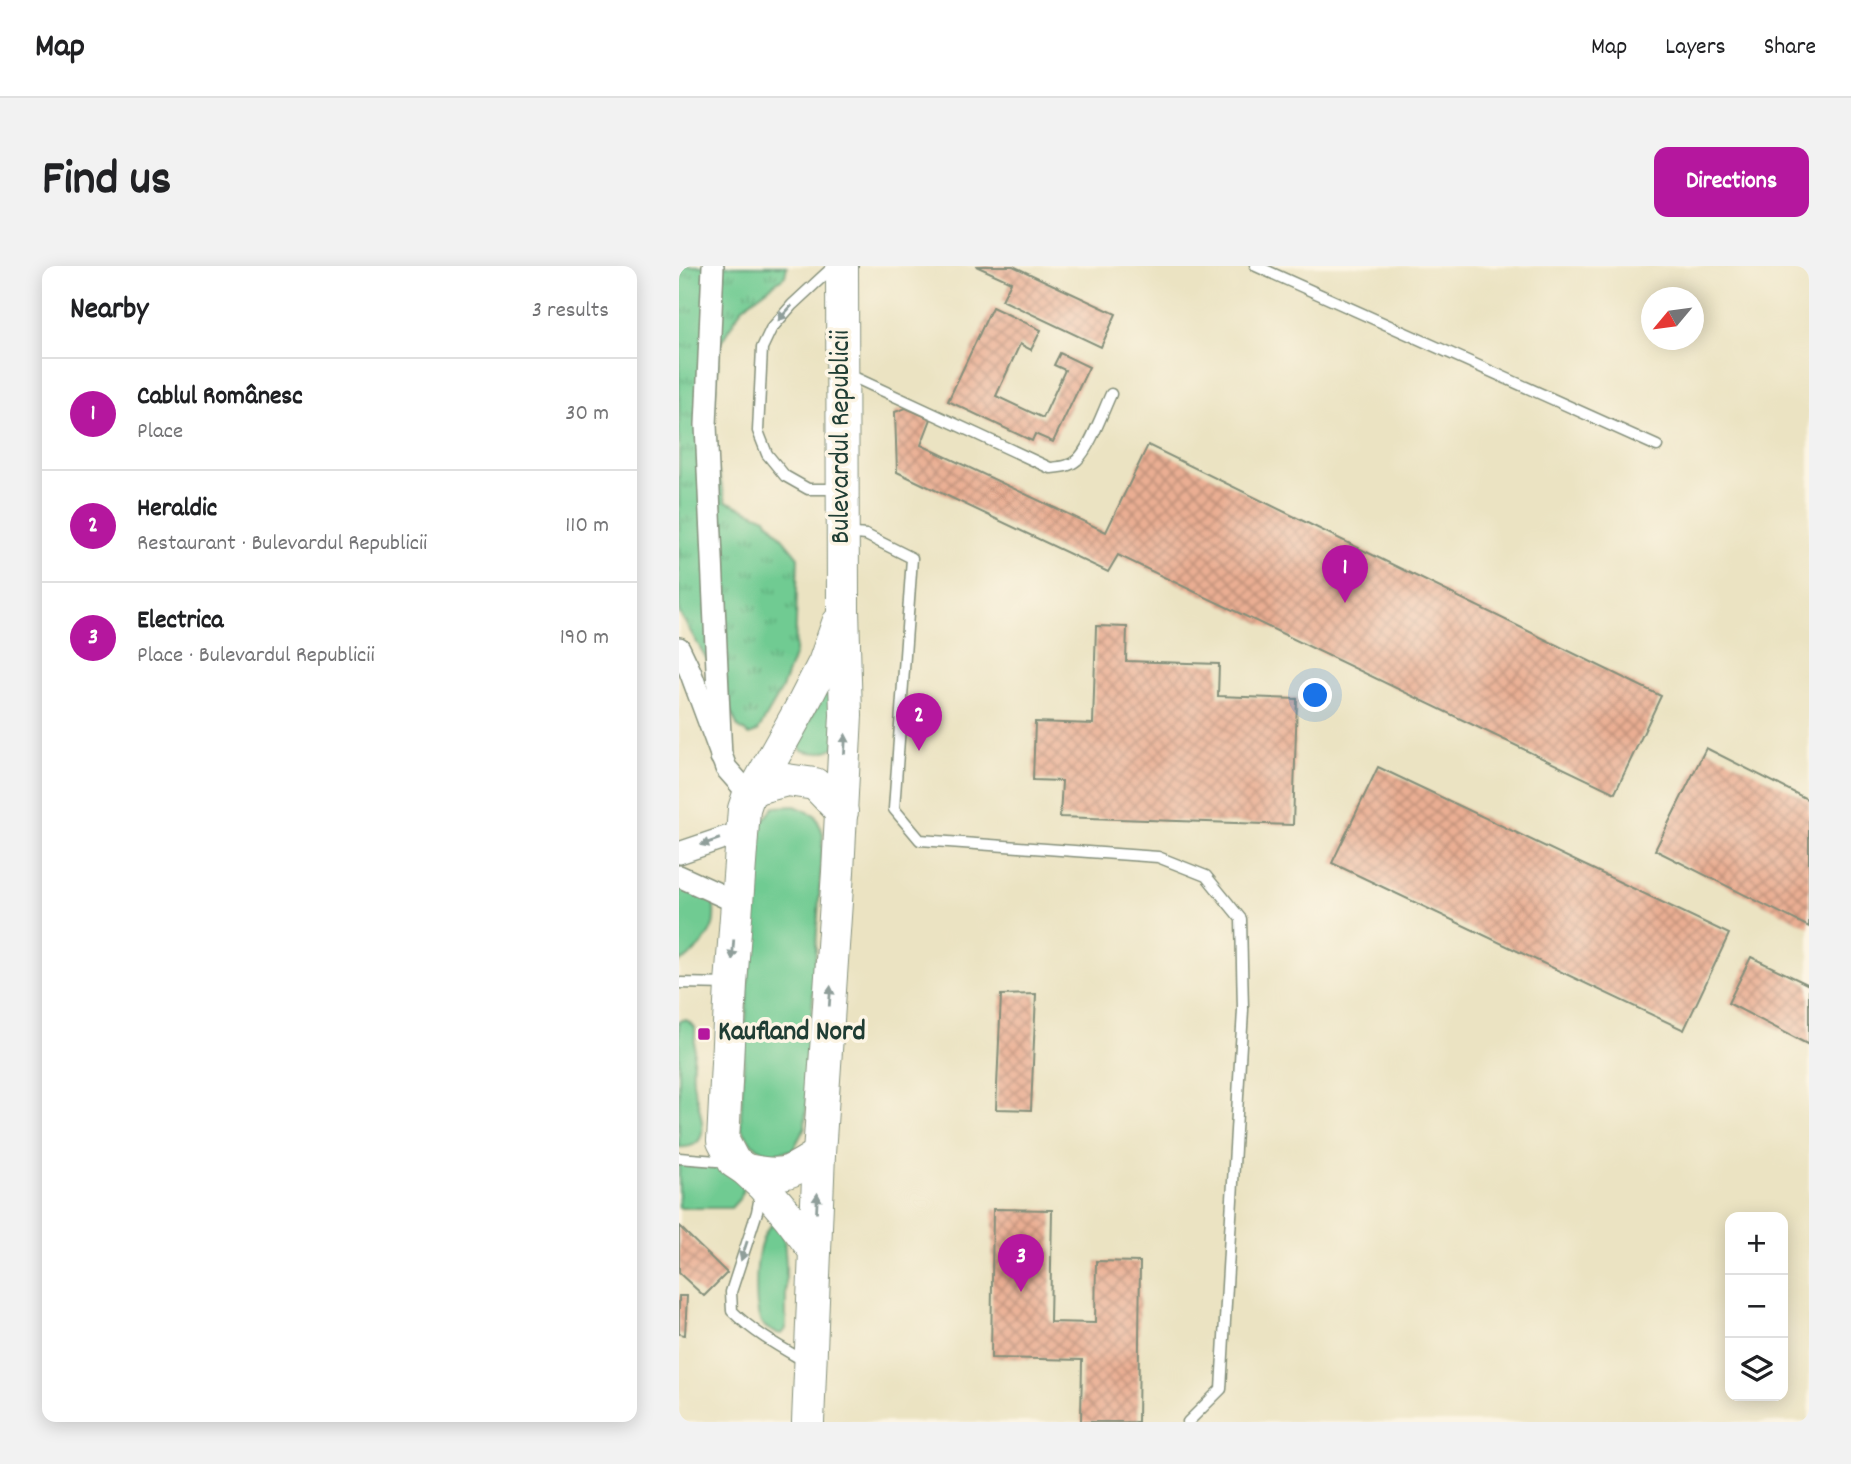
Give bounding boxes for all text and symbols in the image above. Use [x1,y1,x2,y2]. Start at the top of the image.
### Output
text: Map [35,25,85,72]
text: Map [1591,31,1627,65]
text: Layers [1665,31,1726,65]
text: Share [1764,31,1816,65]
text: Find us [42,147,171,217]
button: Directions [1654,147,1809,217]
north arrow [1641,287,1704,350]
text: Nearby [70,290,148,333]
text: 3 results [532,295,609,328]
one-way arrow [777,304,793,322]
street label: Bulevardul Republicii [823,330,863,544]
text: Cablul Românesc [137,379,303,416]
text: 1 [90,398,96,431]
text: 30 m [565,398,609,431]
text: Place [137,416,183,449]
text: Heraldic [137,491,217,528]
text: 2 [88,510,98,543]
text: 110 m [565,510,609,543]
text: Restaurant · Bulevardul Republicii [137,528,427,561]
pin: 1 [1322,545,1368,603]
text: Electrica [137,603,224,640]
text: 3 [88,622,98,655]
text: 190 m [560,622,609,655]
text: Place · Bulevardul Republicii [137,640,375,673]
your location [1298,678,1332,712]
pin: 2 [896,693,942,751]
one-way arrow [839,732,850,754]
one-way arrow [699,837,720,848]
one-way arrow [727,939,738,961]
one-way arrow [825,985,836,1007]
place label: Kaufland Nord [718,1014,866,1054]
marker: Kaufland Nord [696,1026,712,1042]
one-way arrow [812,1191,823,1213]
map controls [1725,1212,1788,1401]
button: + [1725,1212,1788,1275]
pin: 3 [998,1234,1044,1292]
one-way arrow [739,1240,749,1261]
button: − [1725,1275,1788,1338]
button: layers [1725,1338,1788,1401]

